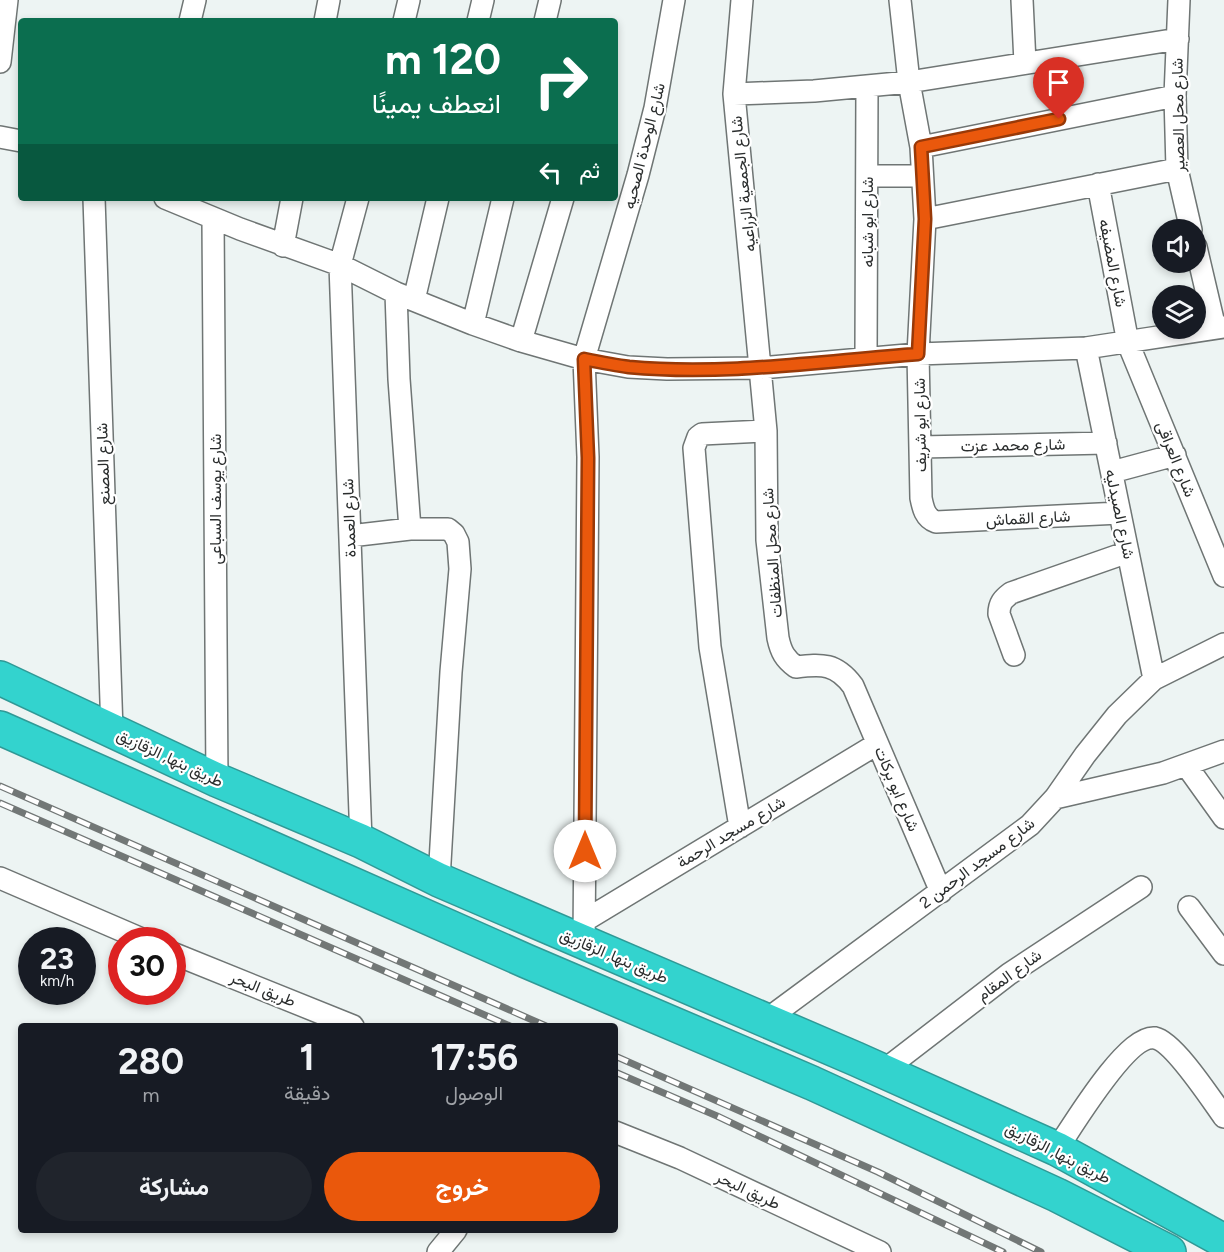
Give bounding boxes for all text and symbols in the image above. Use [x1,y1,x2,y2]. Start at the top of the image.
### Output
text: 120 m [385,34,501,85]
icon: right [522,42,600,120]
pin [1033,57,1084,119]
street label: شارع محل العصير [1168,58,1191,173]
icon: arrive [1042,66,1075,99]
street label: شارع الوحدة الصحيه [619,81,671,212]
text: انعطف يمينًا [372,87,501,120]
street label: شارع الجمعية الزراعيه [726,115,762,253]
icon: left [534,156,567,189]
text: ثم [579,157,600,184]
street label: شارع ابو شبانه [858,177,879,267]
street label: شارع المضيفه [1093,217,1131,309]
map controls [1152,219,1206,339]
button: sound [1152,219,1206,273]
button: layers [1152,285,1206,339]
street label: شارع ابو شريف [910,378,932,472]
street label: شارع العراقى [1150,418,1200,500]
street label: شارع المصنع [92,422,116,506]
street label: شارع يوسف السباعى [206,434,227,564]
street label: شارع محمد عزت [961,435,1065,457]
street label: شارع الصيدليه [1099,467,1139,561]
street label: شارع العمدة [338,478,362,558]
street label: شارع محل المنظفات [758,487,788,619]
street label: شارع القماش [985,506,1071,532]
street label: طريق بنها, الزقازيق [113,725,226,792]
street label: شارع ابو بركات [869,744,923,835]
street label: شارع مسجد الرحمة [673,792,790,874]
street label: شارع مسجد الرحمن 2 [916,814,1039,914]
position arrow [553,819,617,883]
street label: طريق بنها, الزقازيق [557,925,671,988]
speed limit sign: 30 [108,927,186,1005]
text: 23 [40,940,74,977]
street label: شارع المقام [973,945,1046,1006]
street label: طريق البحر [226,967,298,1012]
text: km/h [40,972,74,990]
text: 1 [300,1036,315,1079]
text: 17:56 [430,1036,518,1079]
text: 280 [118,1040,184,1083]
text: دقيقة [284,1081,330,1105]
text: الوصول [445,1081,503,1105]
text: m [143,1083,160,1107]
street label: طريق بنها, الزقازيق [1002,1118,1114,1189]
button: مشاركة [36,1152,312,1221]
button: خروج [324,1152,600,1221]
street label: طريق البحر [711,1166,783,1214]

